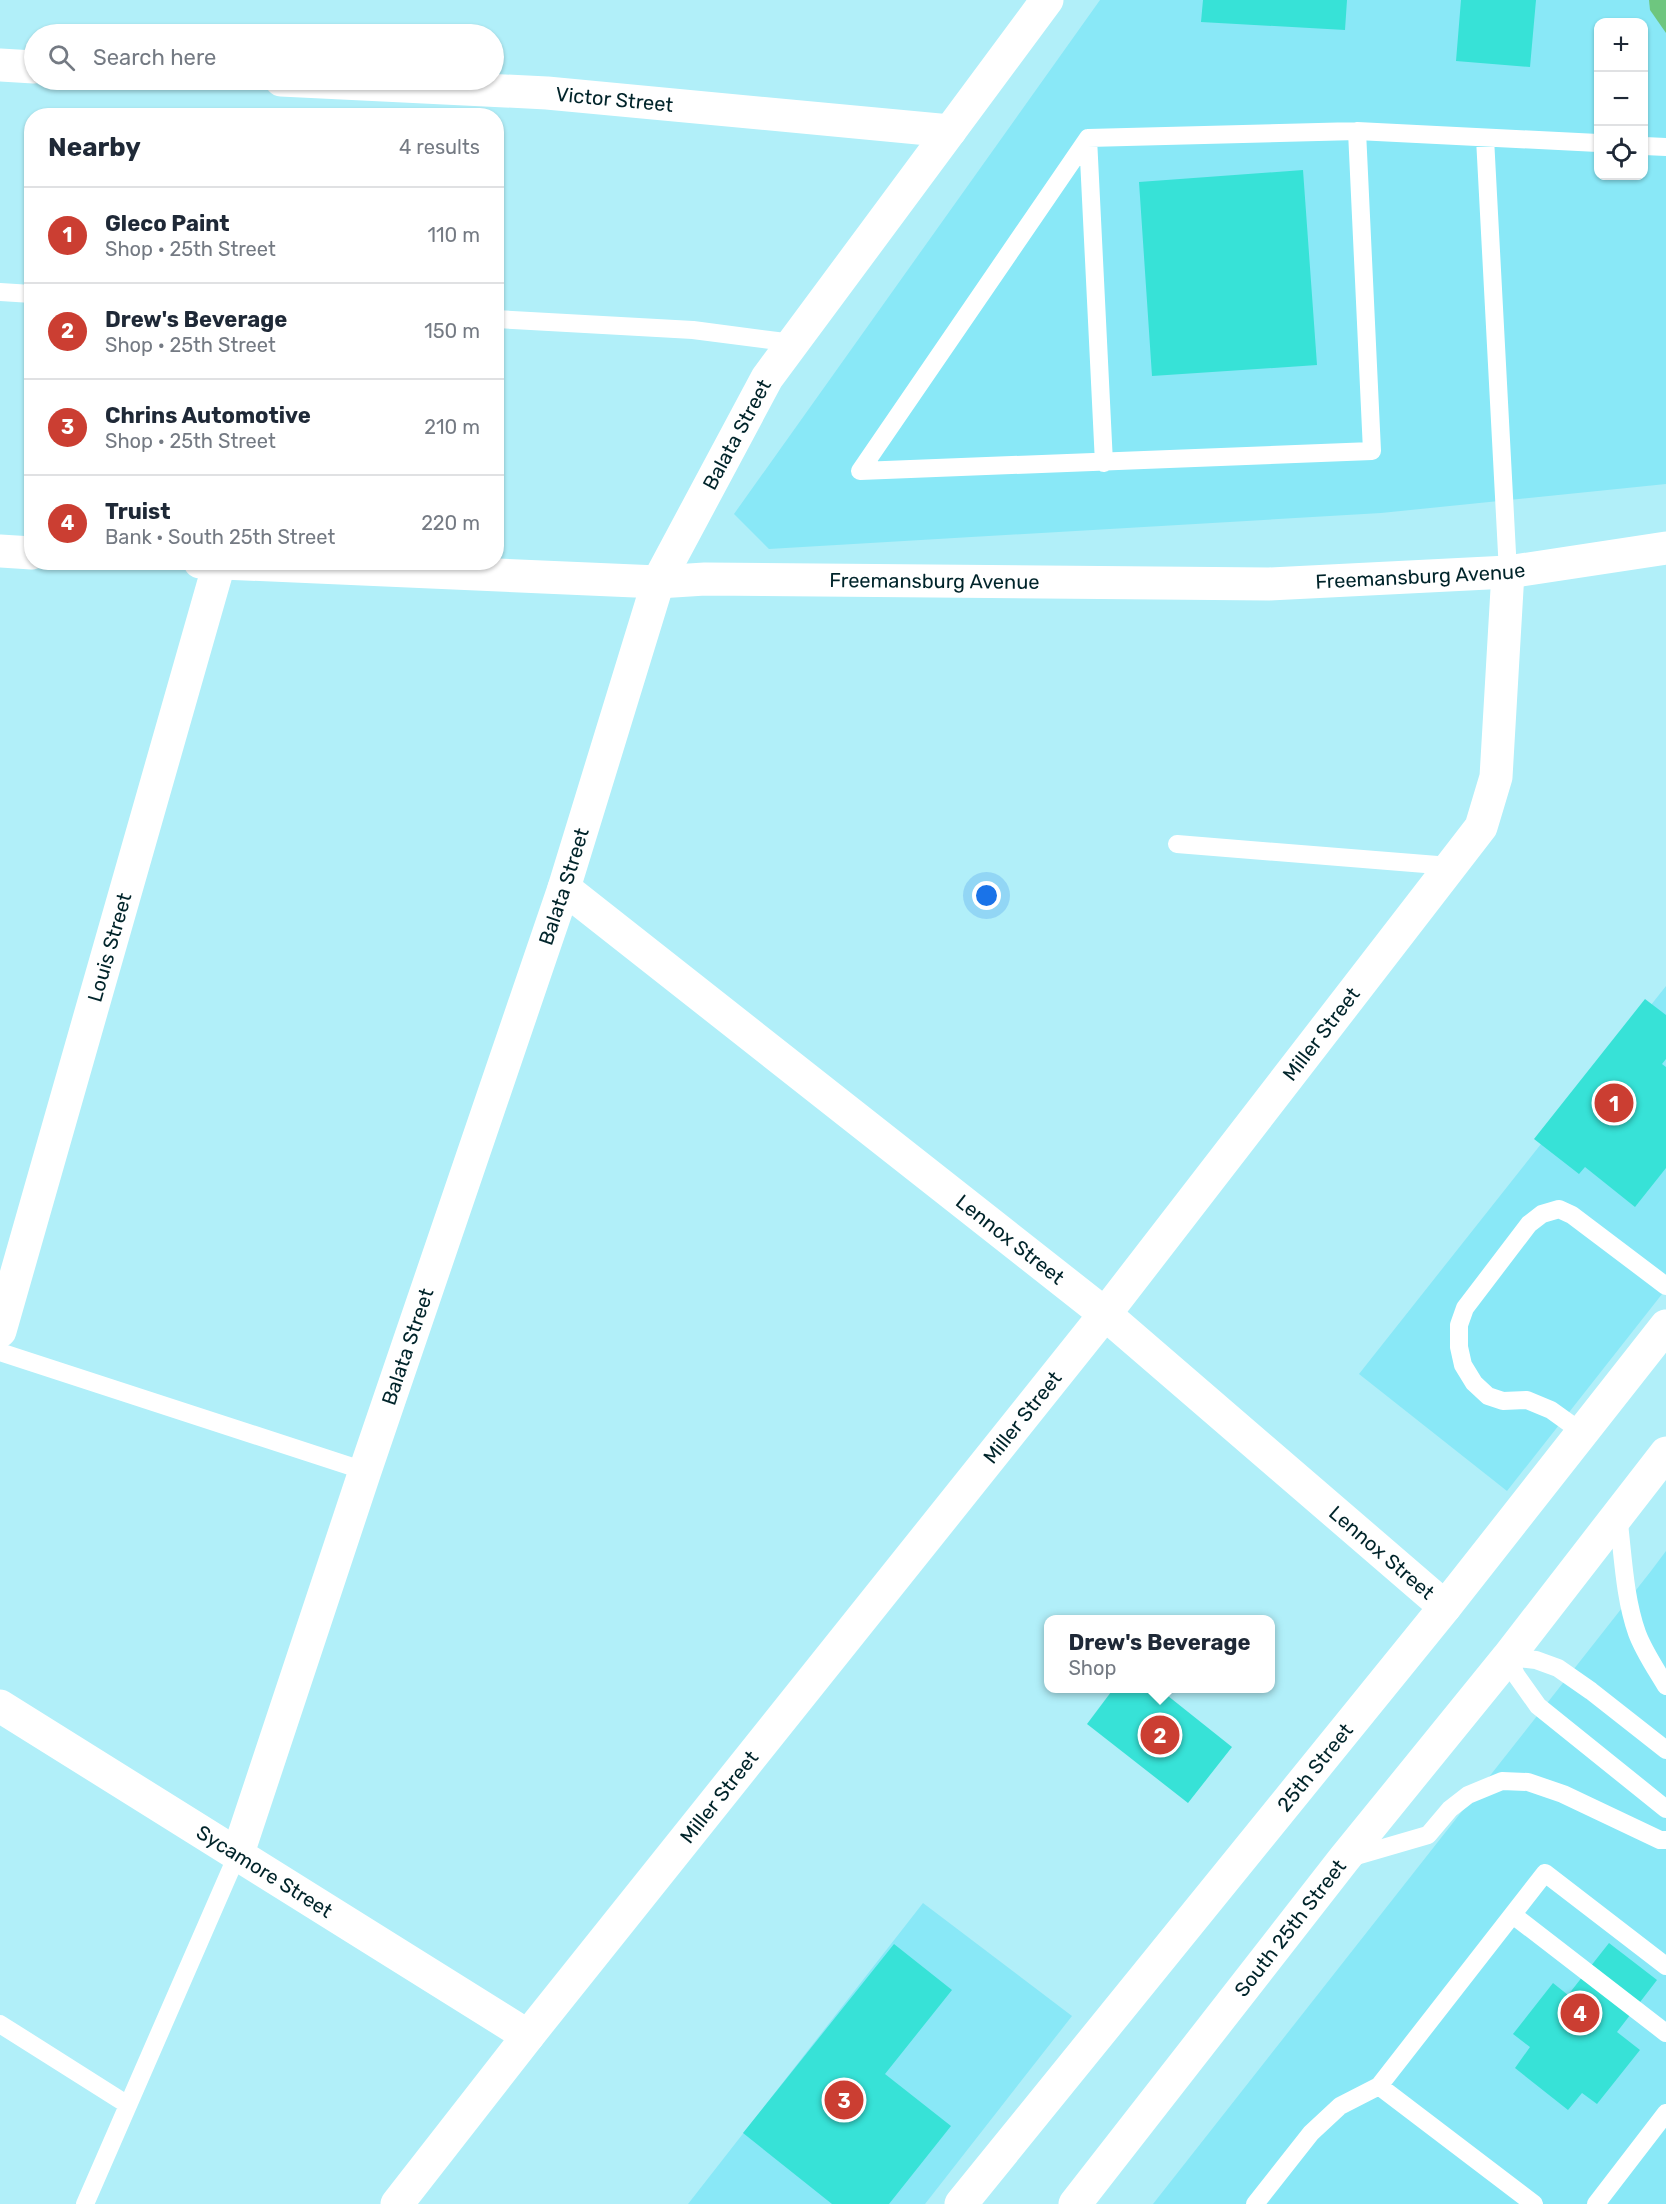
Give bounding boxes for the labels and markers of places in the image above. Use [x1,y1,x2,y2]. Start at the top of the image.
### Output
pin: 1 [1594,1080,1634,1126]
pin: 2 [1140,1712,1180,1758]
pin: 4 [1560,1990,1600,2036]
pin: 3 [824,2078,864,2122]

